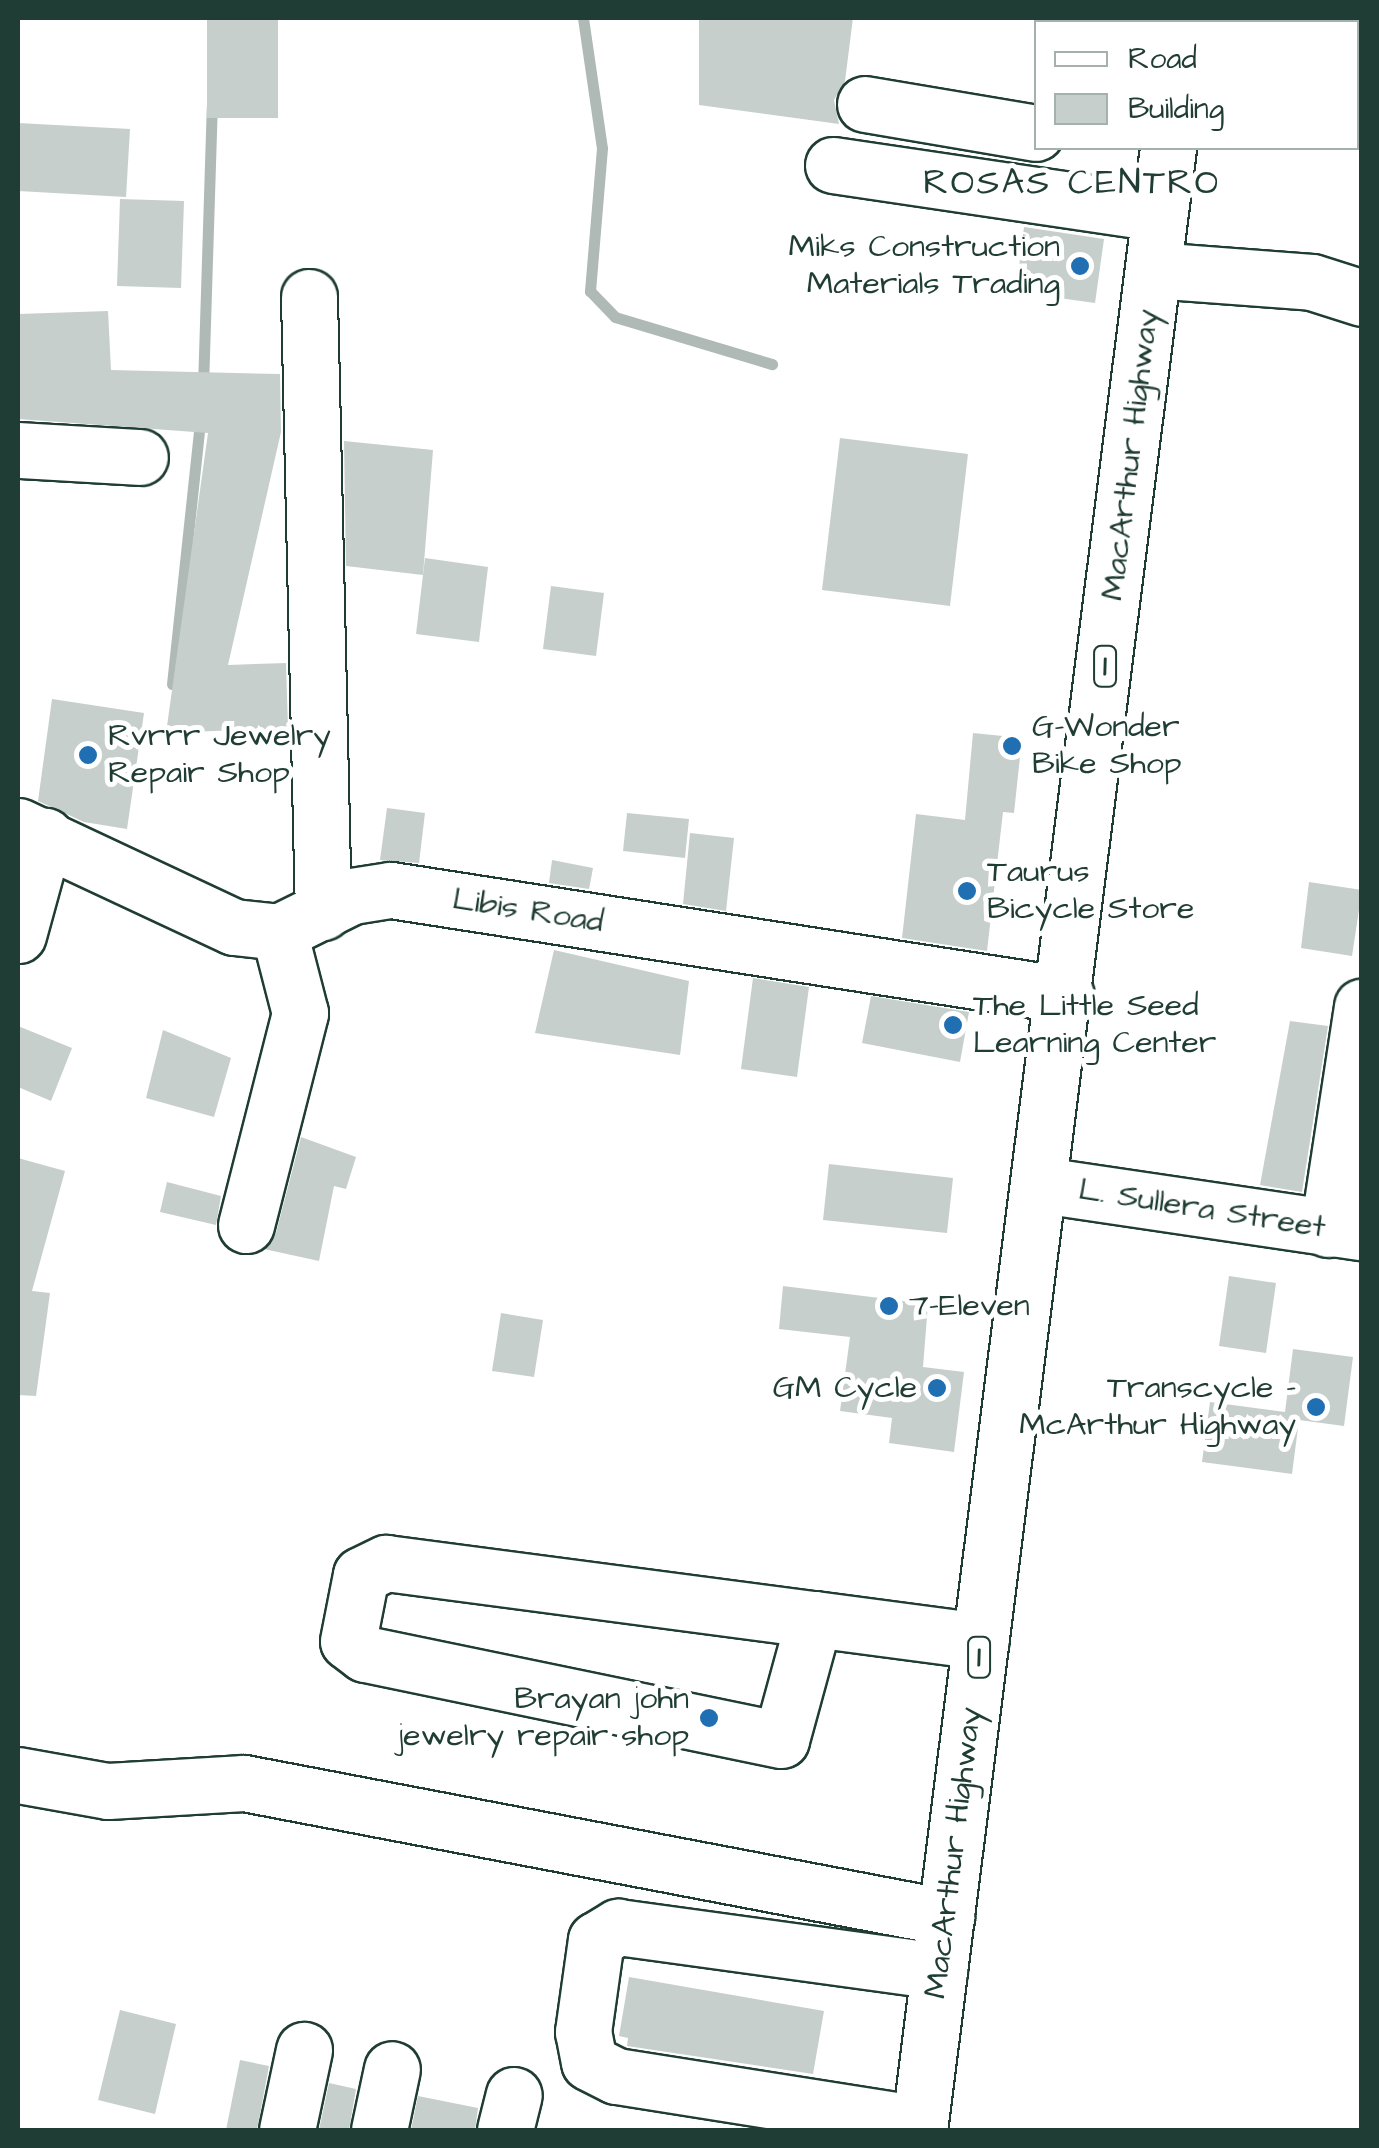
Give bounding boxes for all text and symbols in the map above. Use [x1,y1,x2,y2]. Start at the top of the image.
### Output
legend [1034,20,1359,150]
text: Road [1128,38,1197,80]
text: Building [1128,88,1224,130]
district label: ROSAS CENTRO [923,162,1221,204]
place label: Miks Construction Materials Trading [789,229,1060,304]
marker: Miks Construction Materials Trading [1069,255,1091,277]
street label: MacArthur Highway [1094,307,1168,603]
road number: 1 [1092,641,1118,691]
place label: G-Wonder Bike Shop [1032,709,1182,784]
place label: Rvrrr Jewelry Repair Shop [108,718,331,793]
marker: G-Wonder Bike Shop [1001,735,1023,757]
marker: Rvrrr Jewelry Repair Shop [77,744,99,766]
place label: Taurus Bicycle Store [987,854,1194,929]
street label: Libis Road [450,880,606,942]
marker: Taurus Bicycle Store [956,880,978,902]
place label: The Little Seed Learning Center [973,988,1216,1063]
marker: The Little Seed Learning Center [942,1014,964,1036]
street label: L. Sullera Street [1076,1171,1328,1247]
place label: 7-Eleven [909,1287,1030,1325]
marker: 7-Eleven [878,1295,900,1317]
place label: GM Cycle [773,1369,917,1407]
place label: Transcycle - McArthur Highway [1019,1370,1296,1445]
marker: GM Cycle [926,1377,948,1399]
marker: Transcycle - McArthur Highway [1305,1396,1327,1418]
road number: 1 [966,1632,992,1682]
place label: Brayan john jewelry repair shop [398,1681,689,1756]
street label: MacArthur Highway [917,1705,991,2001]
marker: Brayan john jewelry repair shop [698,1707,720,1729]

